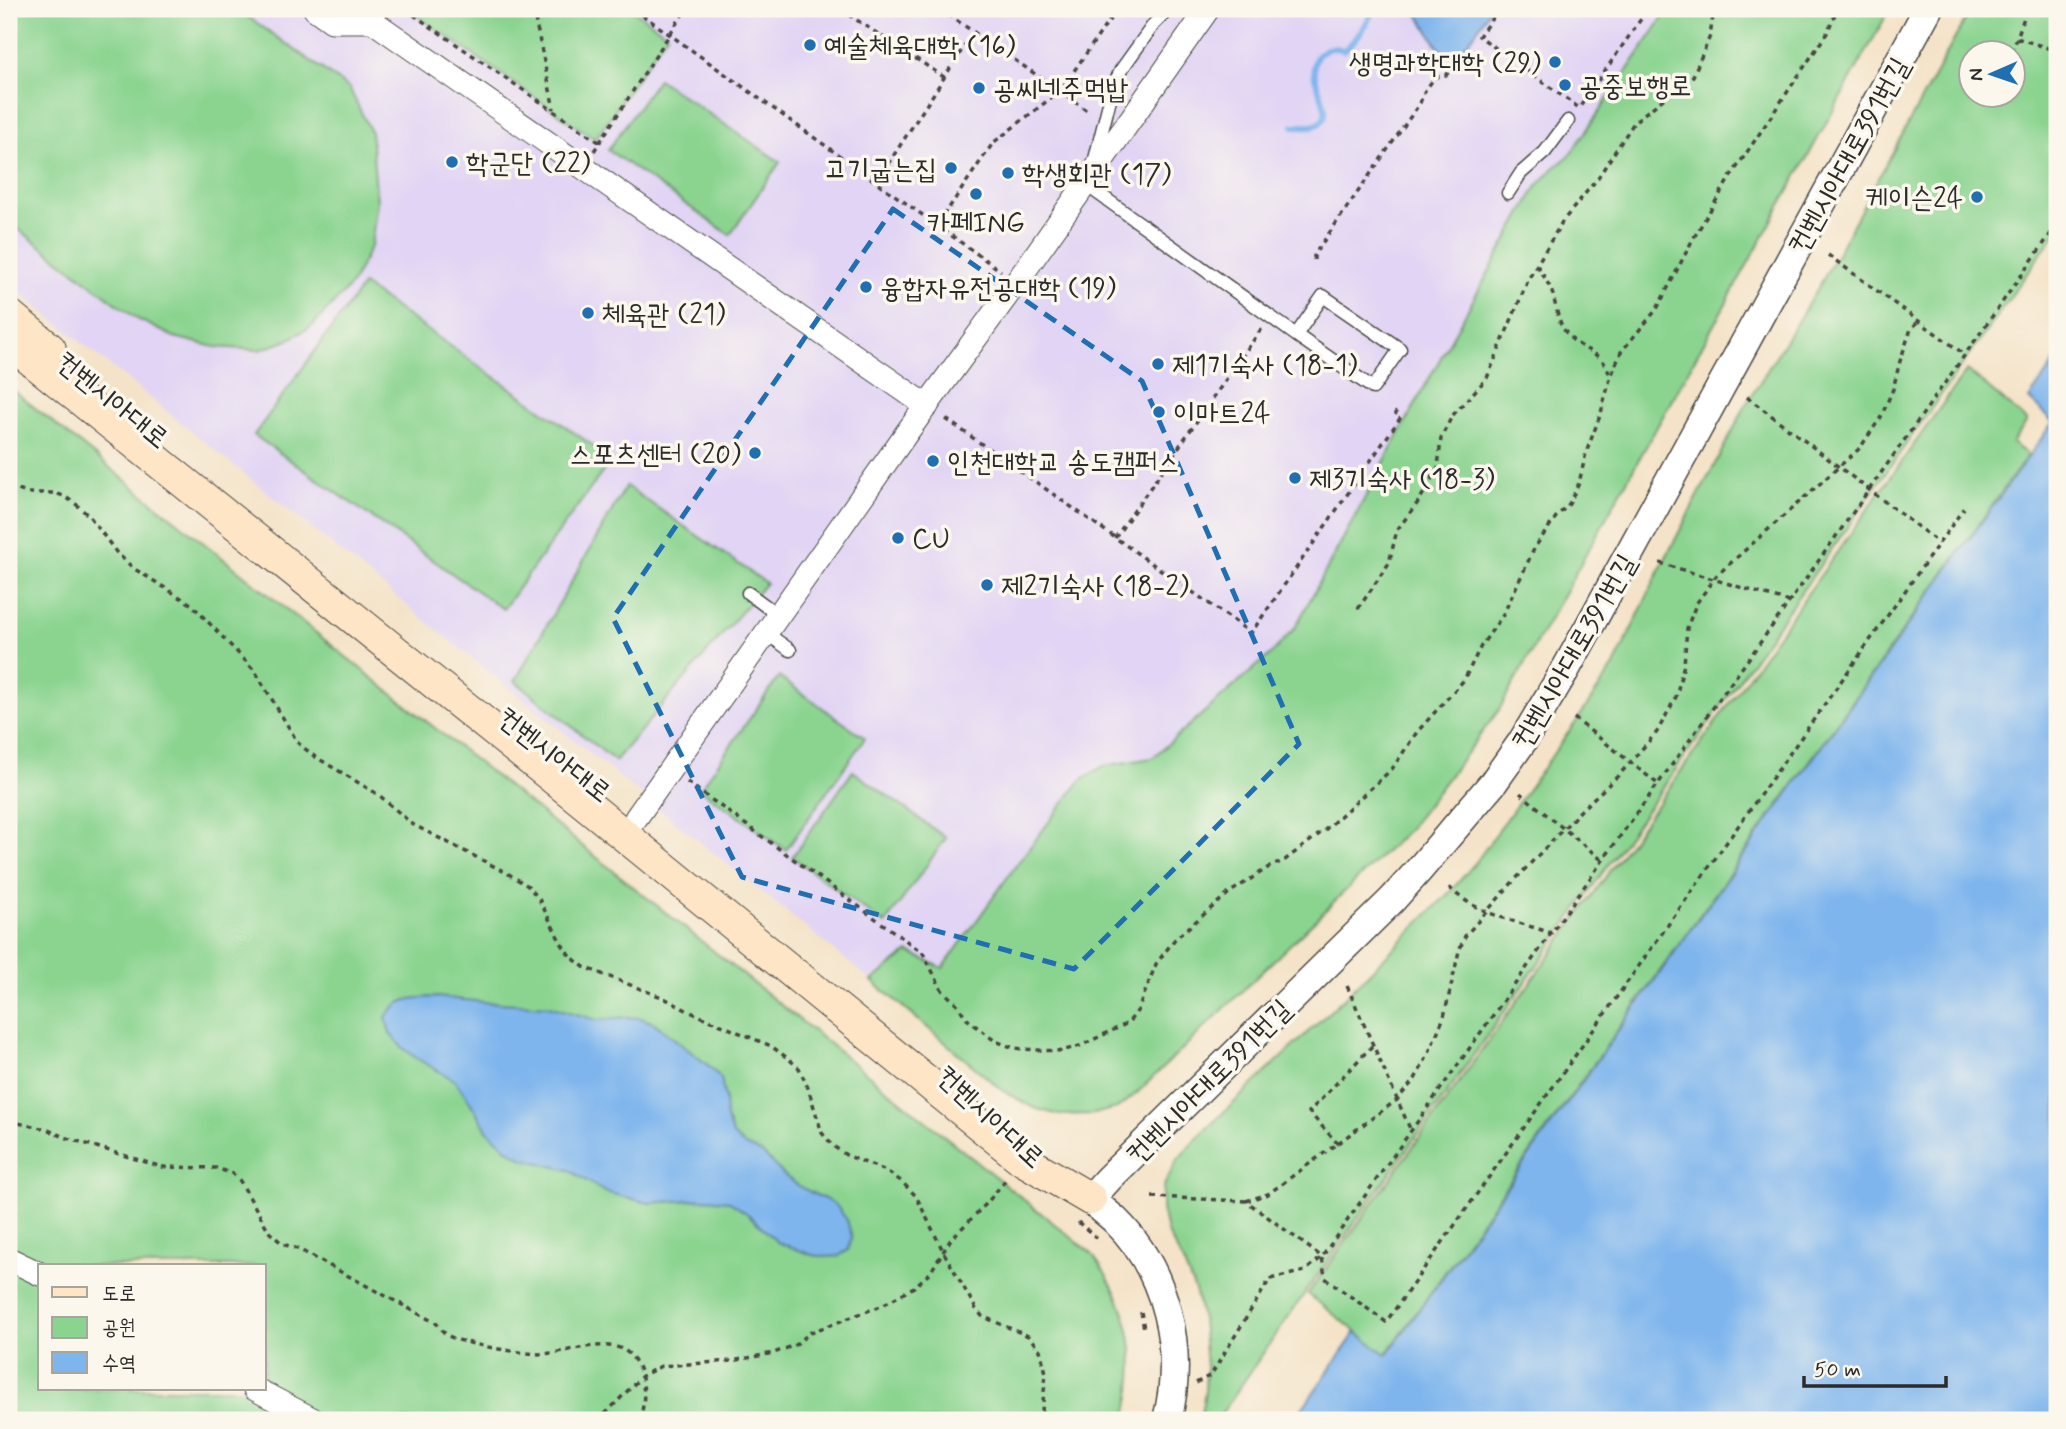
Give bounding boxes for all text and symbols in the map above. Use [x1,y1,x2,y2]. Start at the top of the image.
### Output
place label: 예술체육대학 (16) [824,29,1016,66]
marker: 예술체육대학 (16) [802,37,818,53]
north arrow [1958,38,2028,108]
place label: 생명과학대학 (29) [1349,46,1541,83]
street label: 컨벤시아대로391번길 [1781,51,1919,261]
marker: 생명과학대학 (29) [1547,54,1563,70]
text: N [1964,68,1989,81]
place label: 공중보행로 [1579,69,1692,106]
place label: 공씨네주먹밥 [993,72,1129,109]
marker: 공중보행로 [1557,77,1573,93]
marker: 공씨네주먹밥 [971,80,987,96]
place label: 학군단 (22) [466,146,591,183]
place label: 고기굽는집 [824,152,937,189]
marker: 학군단 (22) [444,154,460,170]
place label: 학생회관 (17) [1022,157,1171,194]
marker: 고기굽는집 [943,160,959,176]
marker: 학생회관 (17) [1000,165,1016,181]
place label: 케이슨24 [1865,181,1963,218]
marker: 카페ING [968,186,984,202]
marker: 케이슨24 [1969,189,1985,205]
place label: 카페ING [927,206,1025,243]
place label: 융합자유전공대학 (19) [880,271,1116,308]
marker: 융합자유전공대학 (19) [858,279,874,295]
place label: 체육관 (21) [602,297,725,334]
marker: 체육관 (21) [580,305,596,321]
street label: 컨벤시아대로 [47,344,176,458]
place label: 제1기숙사 (18-1) [1172,348,1358,385]
marker: 제1기숙사 (18-1) [1150,356,1166,372]
place label: 이마트24 [1173,396,1271,433]
marker: 이마트24 [1151,404,1167,420]
place label: 스포츠센터 (20) [569,437,741,474]
marker: 스포츠센터 (20) [747,445,763,461]
place label: 인천대학교 송도캠퍼스 [947,445,1180,482]
marker: 인천대학교 송도캠퍼스 [925,453,941,469]
place label: 제3기숙사 (18-3) [1309,462,1495,499]
marker: 제3기숙사 (18-3) [1287,470,1303,486]
place label: CU [912,522,950,559]
marker: CU [890,530,906,546]
street label: 컨벤시아대로391번길 [1504,548,1646,756]
place label: 제2기숙사 (18-2) [1001,569,1189,606]
marker: 제2기숙사 (18-2) [979,577,995,593]
street label: 컨벤시아대로 [489,700,618,812]
street label: 컨벤시아대로391번길 [1119,992,1300,1173]
street label: 컨벤시아대로 [927,1058,1051,1177]
legend [38,1264,266,1390]
text: 도로 [102,1280,136,1308]
text: 공원 [102,1314,136,1342]
scale bar [1804,1345,1945,1389]
text: 수역 [102,1350,136,1378]
text: 50 m [1814,1356,1861,1384]

